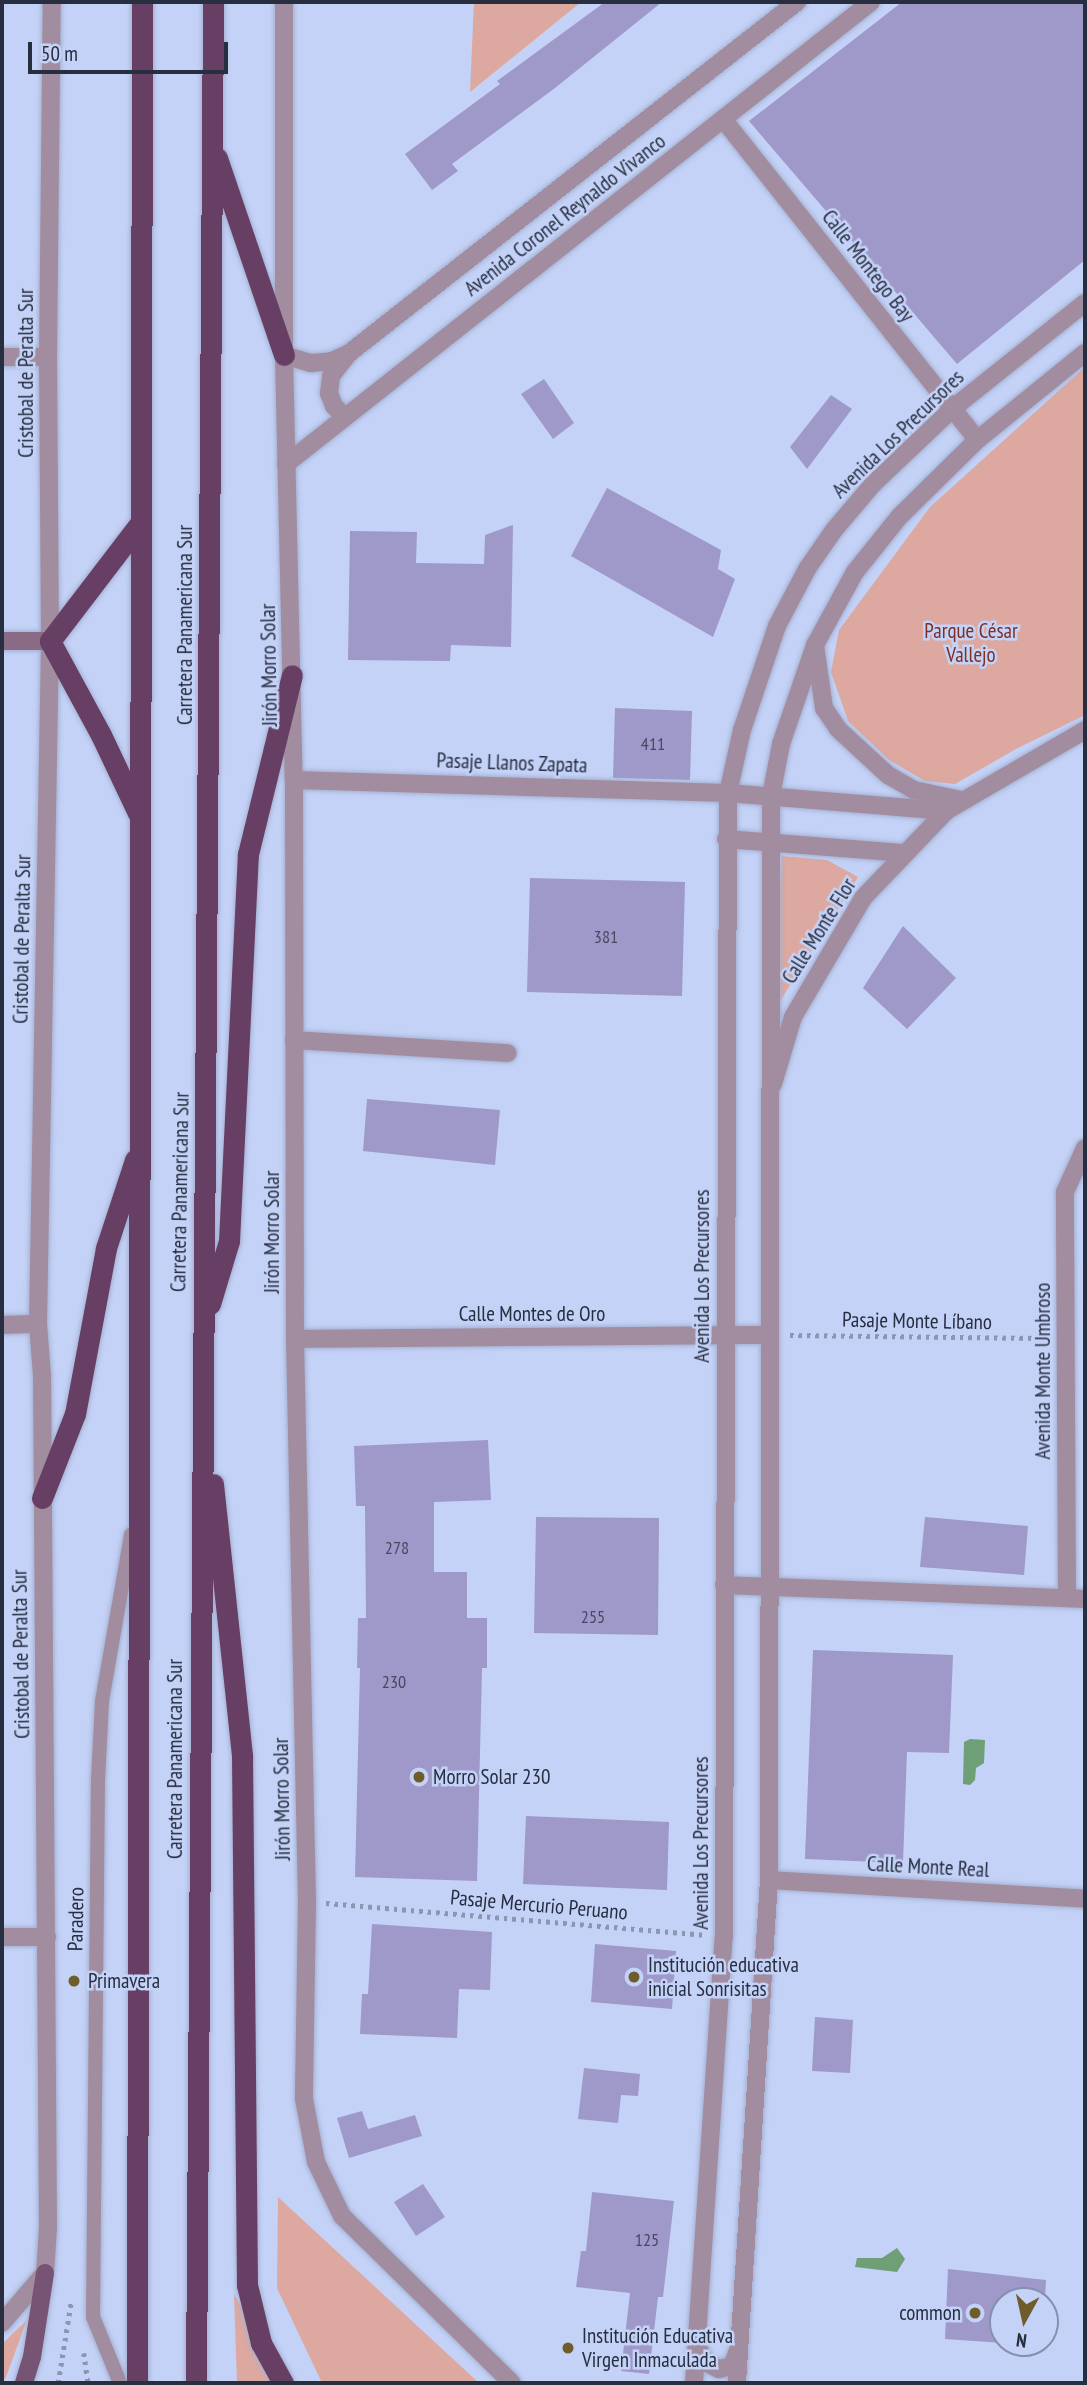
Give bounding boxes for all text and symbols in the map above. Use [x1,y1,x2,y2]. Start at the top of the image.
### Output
scale bar [32,28,231,72]
text: 50 m [41,40,78,67]
street label: Avenida Coronel Reynaldo Vivanco [459,128,671,302]
street label: Calle Montego Bay [816,205,920,327]
street label: Cristobal de Peralta Sur [13,288,39,458]
street label: Avenida Los Precursores [827,365,969,503]
street label: Carretera Panamericana Sur [172,525,198,725]
street label: Jirón Morro Solar [255,603,283,727]
park label: Parque César Vallejo [924,618,1018,668]
house number: 411 [641,733,665,755]
street label: Pasaje Llanos Zapata [436,748,588,778]
street label: Cristobal de Peralta Sur [8,854,36,1024]
street label: Calle Monte Flor [777,874,861,988]
house number: 381 [594,926,618,948]
street label: Carretera Panamericana Sur [166,1092,194,1292]
street label: Jirón Morro Solar [259,1171,285,1293]
street label: Avenida Los Precursores [689,1189,715,1363]
street label: Avenida Monte Umbroso [1030,1283,1056,1459]
street label: Calle Montes de Oro [459,1301,605,1327]
street label: Pasaje Monte Líbano [842,1307,992,1335]
house number: 278 [385,1537,409,1559]
street label: Cristobal de Peralta Sur [7,1569,35,1739]
house number: 255 [581,1606,605,1628]
street label: Carretera Panamericana Sur [162,1659,188,1859]
house number: 230 [382,1671,406,1693]
street label: Jirón Morro Solar [268,1737,296,1861]
street label: Avenida Los Precursores [688,1756,714,1930]
place label: Morro Solar 230 [433,1764,550,1790]
marker: Morro Solar 230 [411,1769,427,1785]
street label: Calle Monte Real [866,1851,990,1883]
street label: Pasaje Mercurio Peruano [449,1885,629,1925]
street label: Paradero [63,1887,89,1951]
place label: Institución educativa inicial Sonrisitas [648,1952,799,2002]
place label: Primavera [88,1968,160,1994]
marker: Institución educativa inicial Sonrisitas [626,1969,642,1985]
marker: Primavera [66,1973,82,1989]
house number: 125 [635,2229,659,2251]
north arrow [989,2287,1059,2357]
place label: common [899,2300,961,2326]
marker: common [967,2305,983,2321]
place label: Institución Educativa Virgen Inmaculada [582,2323,733,2373]
text: N [1015,2328,1028,2353]
marker: Institución Educativa Virgen Inmaculada [560,2340,576,2356]

